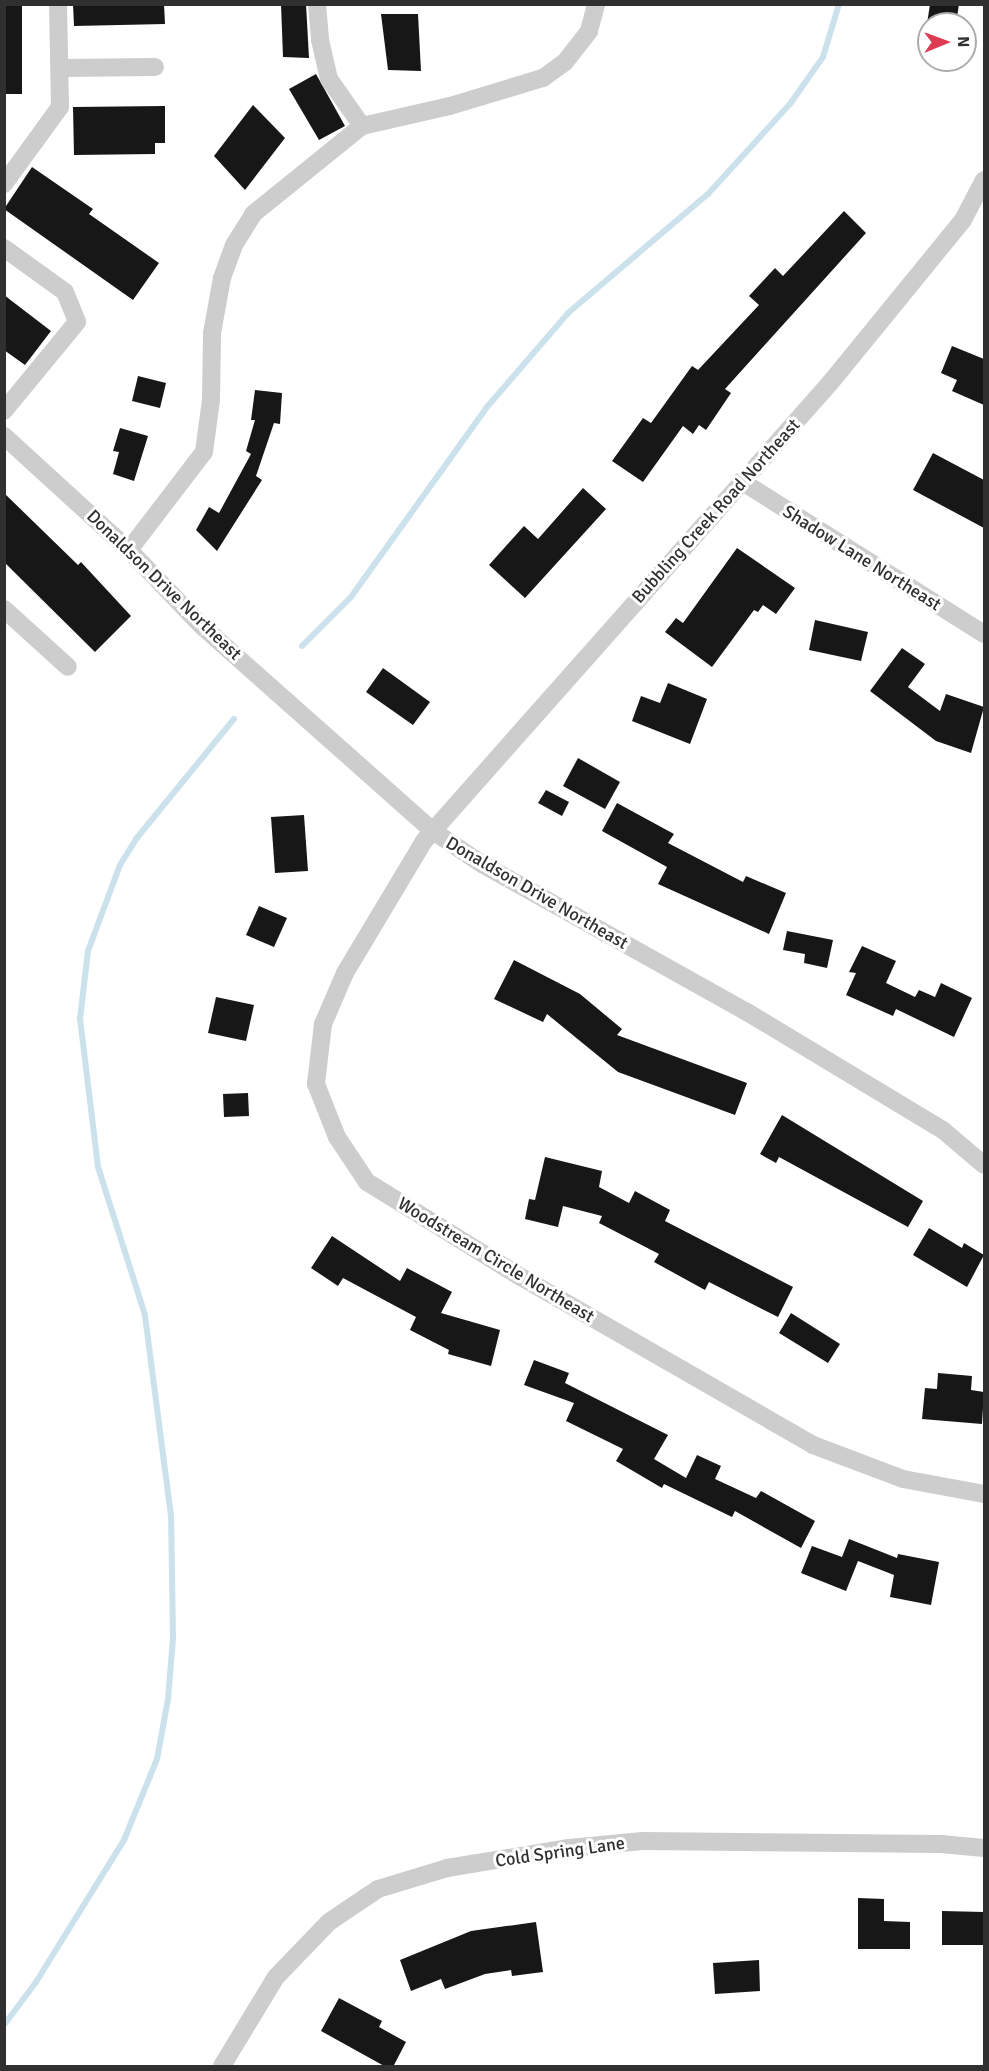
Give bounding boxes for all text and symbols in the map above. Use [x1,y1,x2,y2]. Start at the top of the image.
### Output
north arrow [917,12,977,72]
text: N [953,36,973,47]
street label: Bubbling Creek Road Northeast [627,414,805,608]
street label: Shadow Lane Northeast [779,500,945,616]
street label: Donaldson Drive Northeast [82,505,246,665]
street label: Donaldson Drive Northeast [442,832,632,954]
street label: Woodstream Circle Northeast [394,1193,598,1327]
street label: Cold Spring Lane [494,1832,626,1872]

